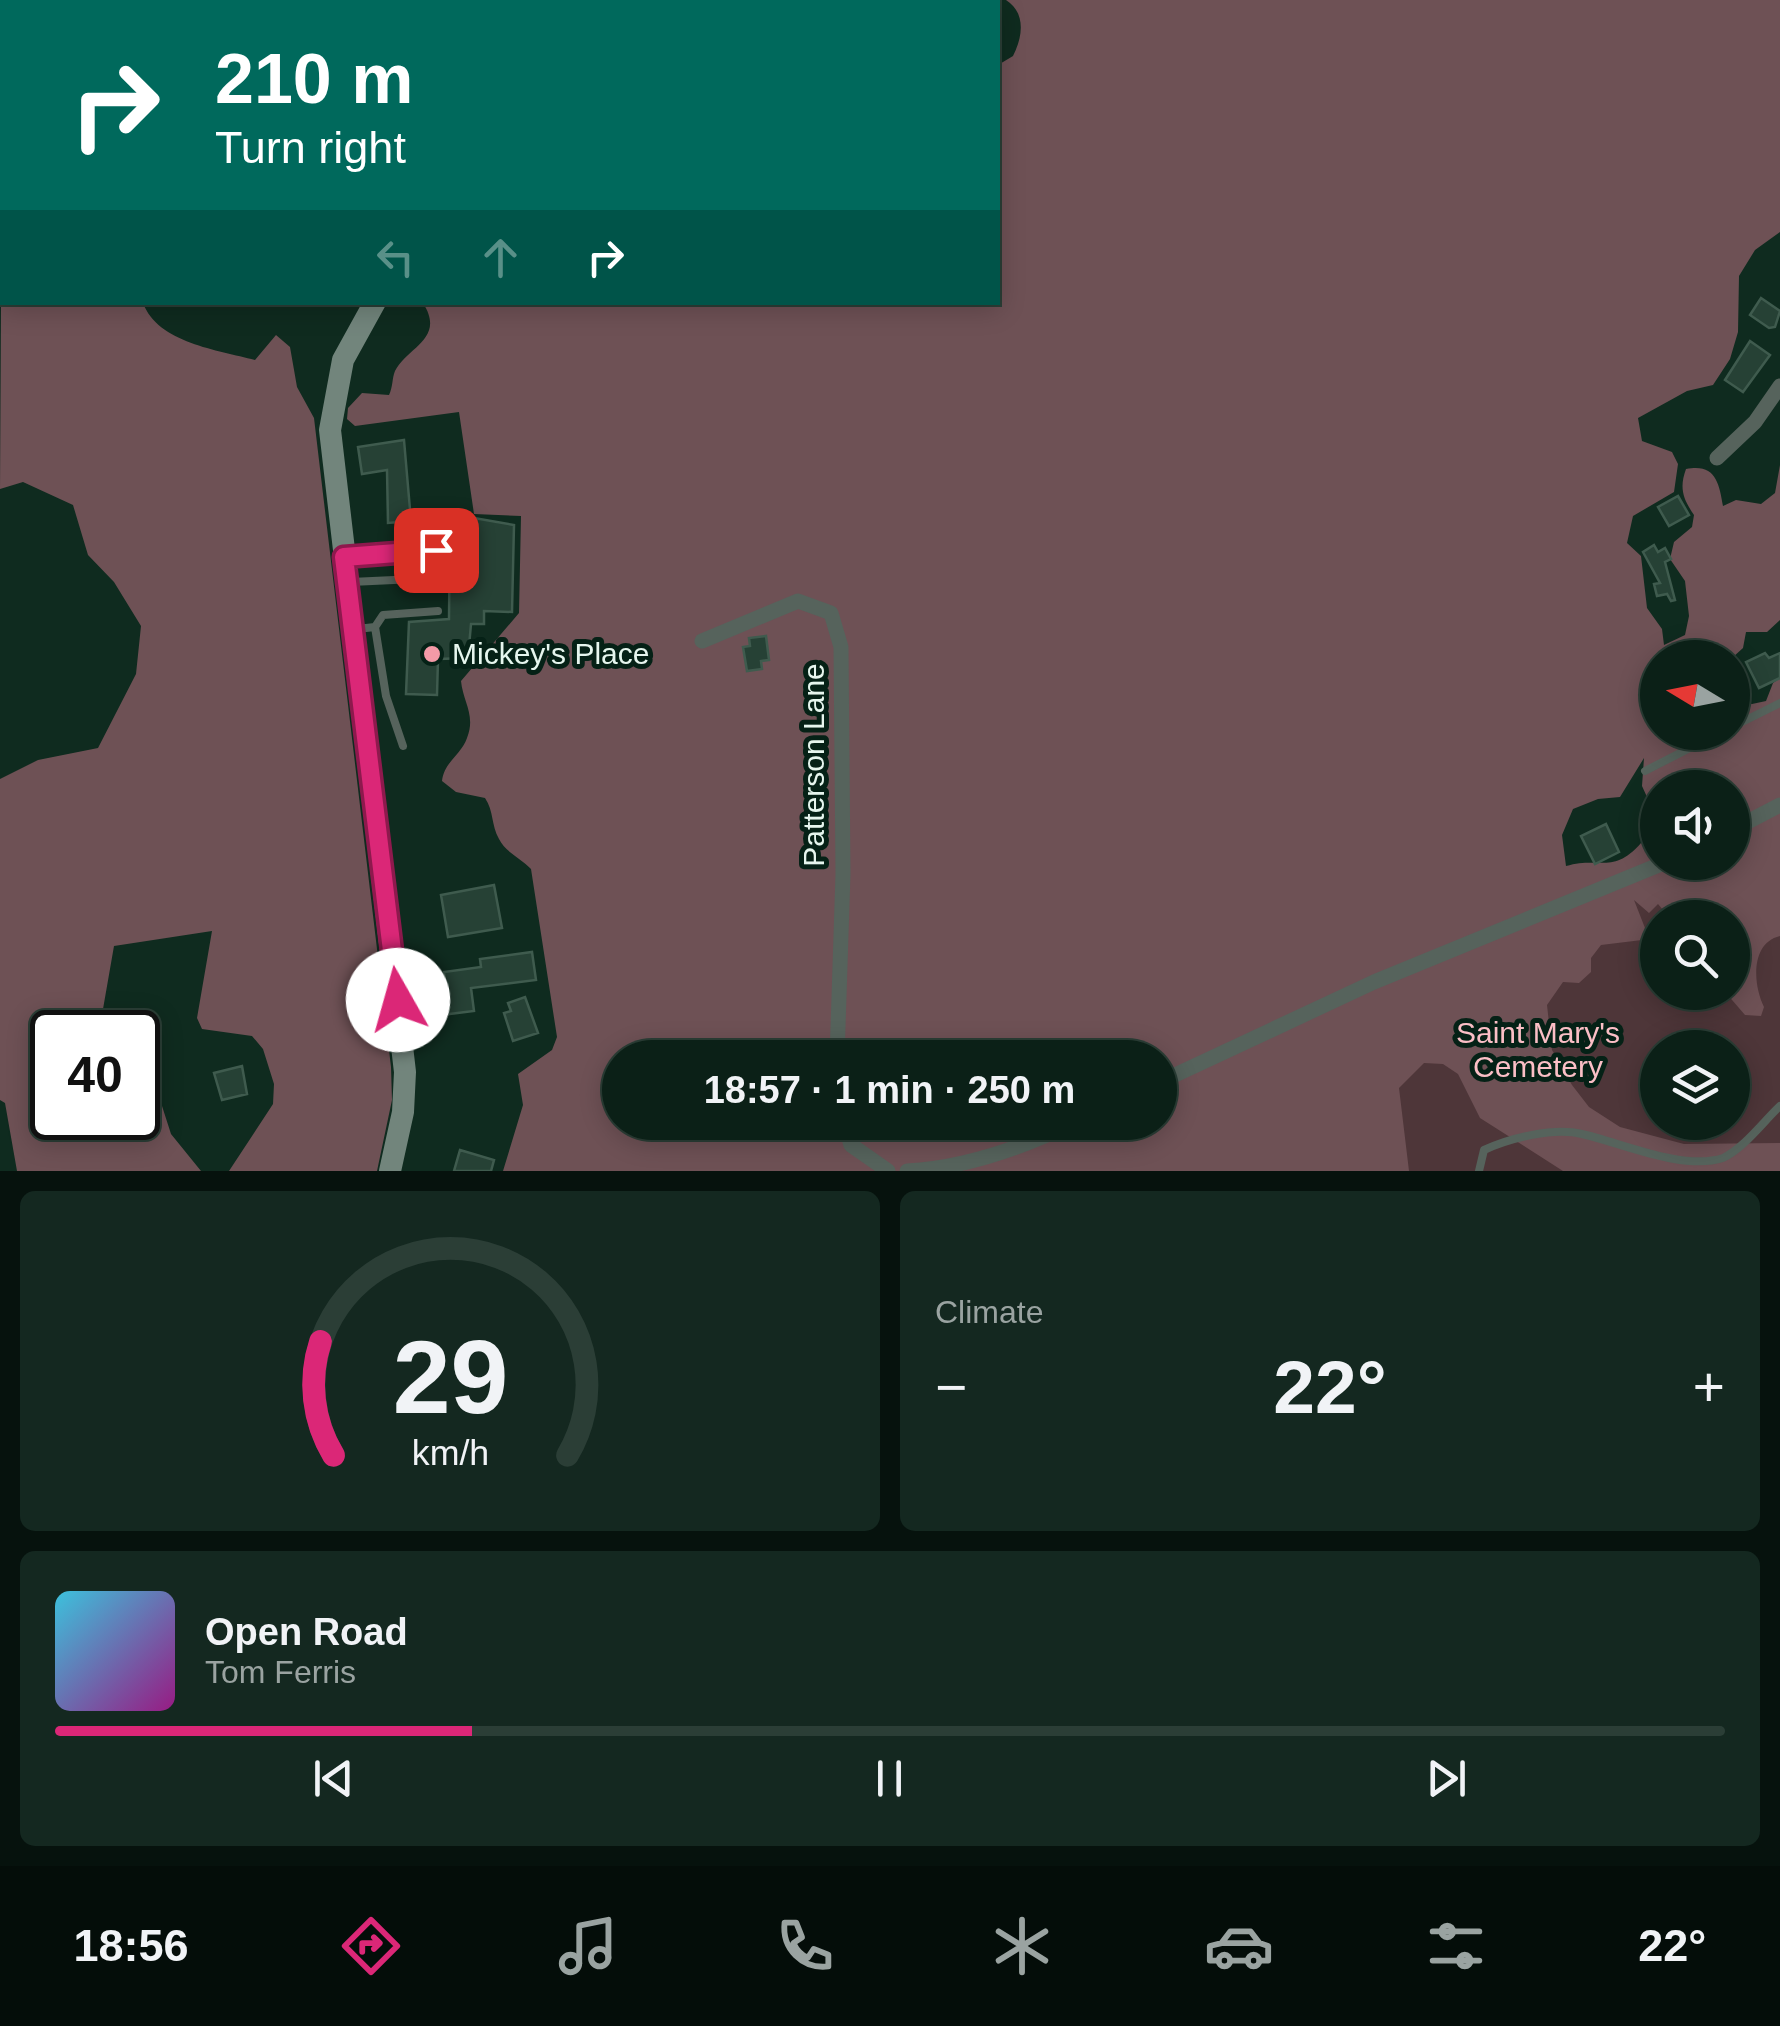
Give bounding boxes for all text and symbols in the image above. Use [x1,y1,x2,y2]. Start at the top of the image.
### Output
icon: right [50,40,180,170]
text: 210 m [215,40,413,118]
text: Turn right [215,122,406,173]
icon: left [368,230,423,285]
icon: ahead [473,230,528,285]
icon: right [578,230,633,285]
pin [394,508,479,593]
icon: arrive [409,523,464,578]
place label: Mickey's Place [452,637,649,670]
north arrow [1640,640,1750,750]
map controls [1640,640,1750,1140]
marker: Mickey's Place [421,643,443,665]
street label: Patterson Lane [797,663,830,867]
button: sound [1640,770,1750,880]
button: search [1640,900,1750,1010]
position arrow [346,948,450,1052]
speed limit sign: 40 [30,1010,160,1140]
park label: Saint Mary's Cemetery [1456,1016,1620,1083]
button: layers [1640,1030,1750,1140]
text: 18:57 · 1 min · 250 m [704,1069,1075,1111]
text: Climate [935,1294,1043,1330]
text: 29 [392,1319,508,1435]
text: 22° [1273,1345,1387,1429]
text: − [935,1356,967,1418]
text: + [1693,1356,1725,1418]
text: km/h [411,1433,489,1473]
text: Open Road [205,1611,408,1653]
text: Tom Ferris [205,1654,356,1690]
icon: previous [306,1751,361,1806]
icon: pause [862,1751,917,1806]
icon: next [1419,1751,1474,1806]
icon: directions [336,1911,406,1981]
icon: music [553,1911,623,1981]
icon: phone [770,1911,840,1981]
icon: climate [987,1911,1057,1981]
icon: car [1204,1911,1274,1981]
icon: filters [1421,1911,1491,1981]
text: 18:56 [74,1920,189,1971]
text: 22° [1638,1920,1706,1971]

